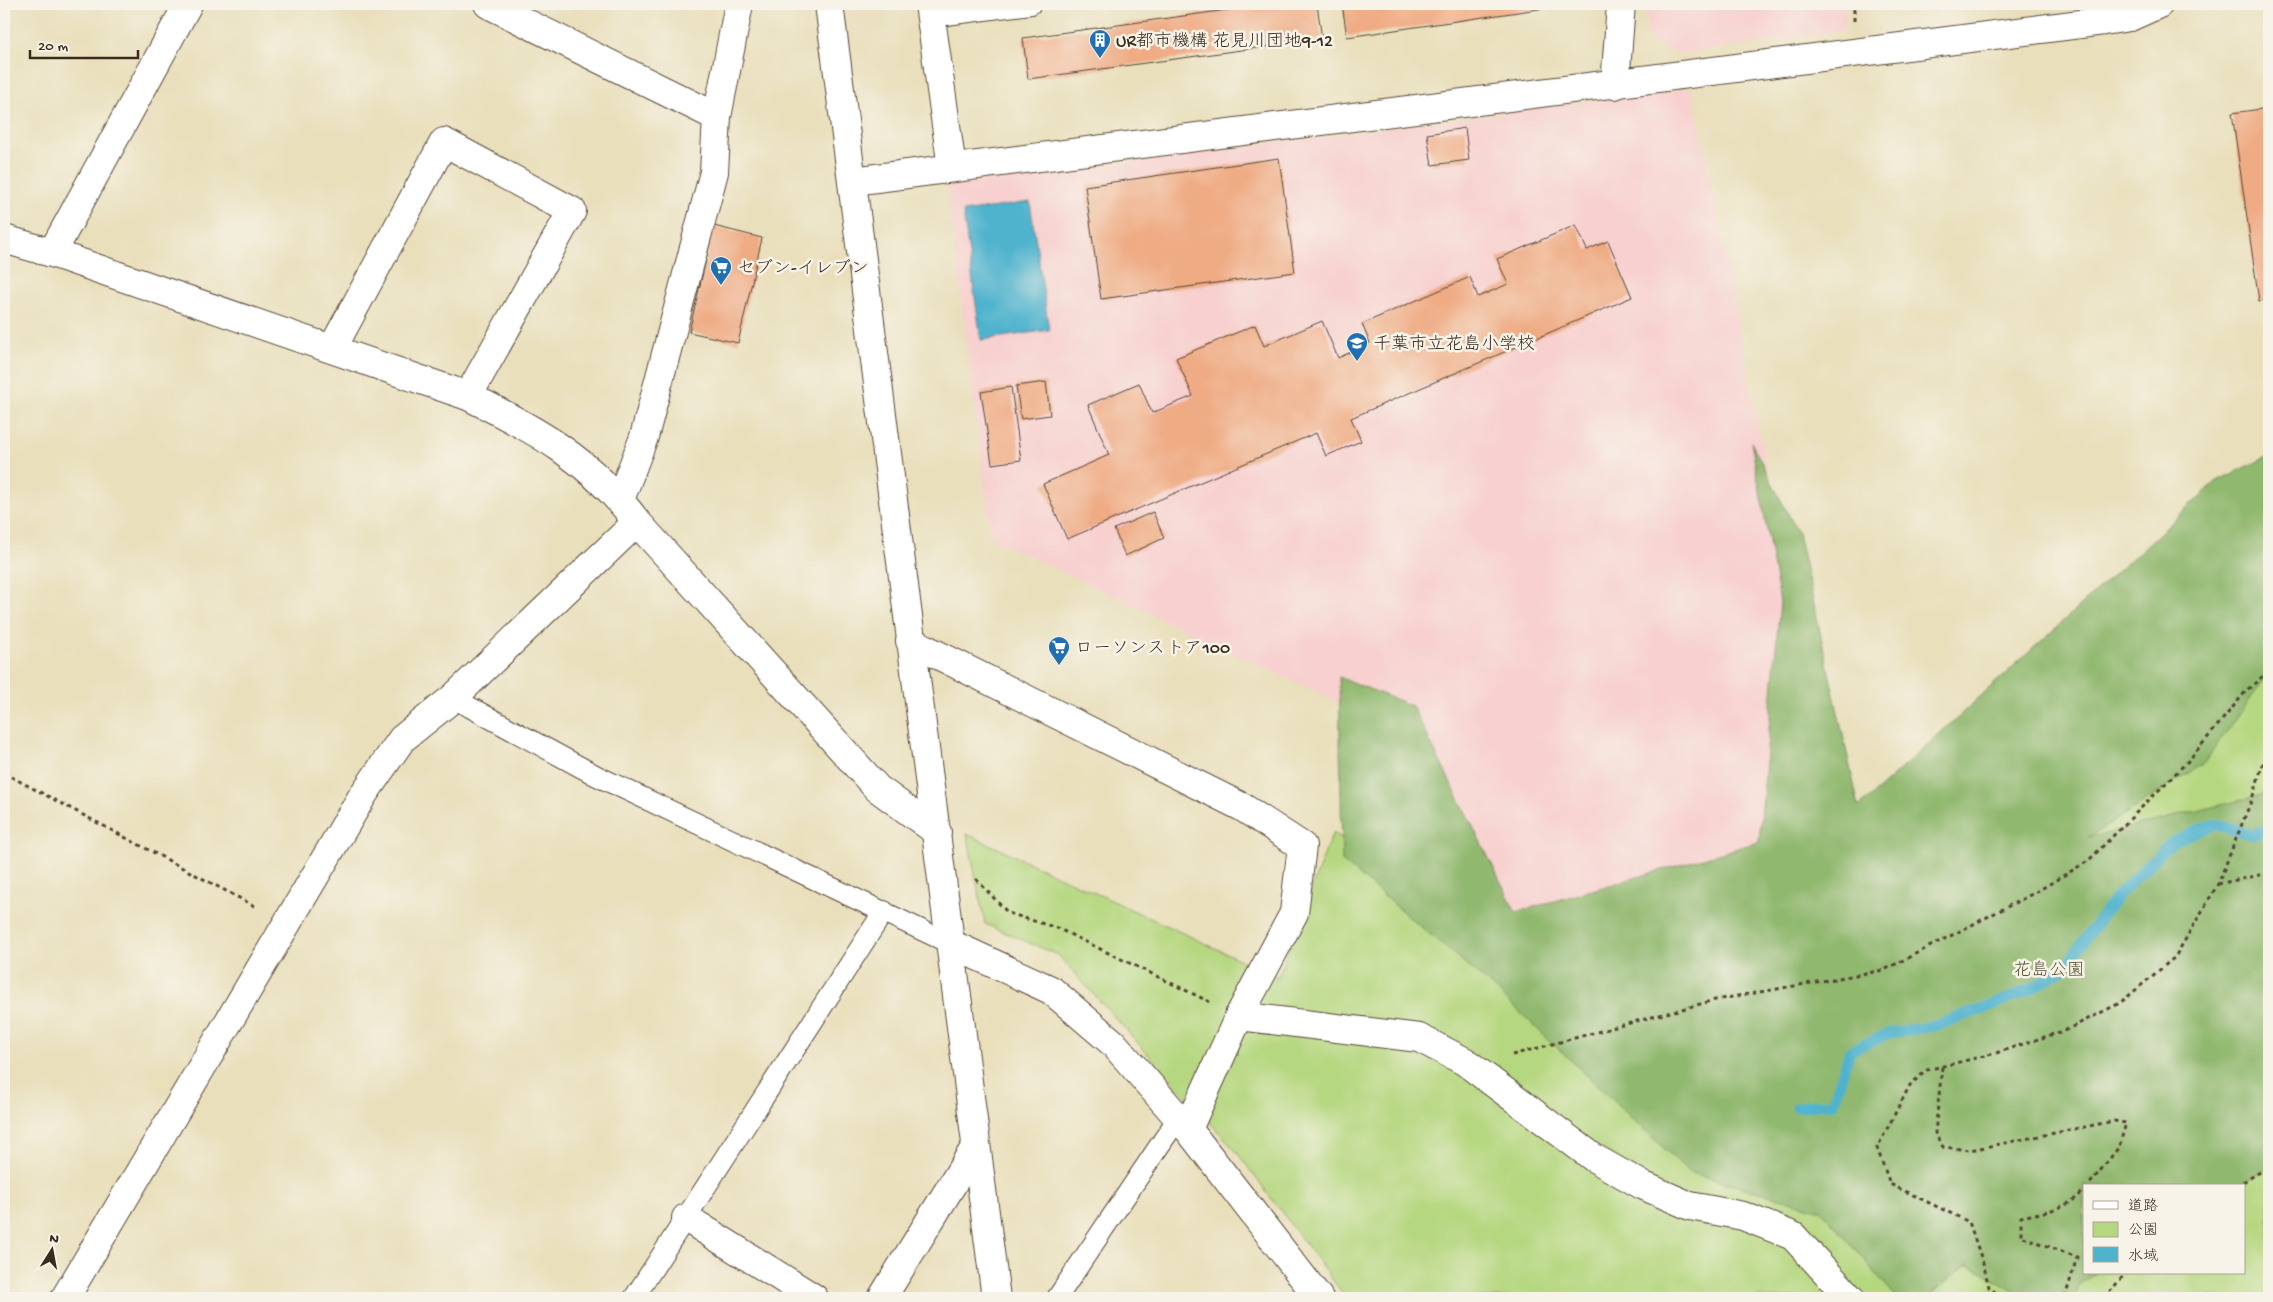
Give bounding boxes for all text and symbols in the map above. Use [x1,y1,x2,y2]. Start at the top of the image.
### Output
scale bar [30,28,138,60]
building icon: UR都市機構 花見川団地9-12 [1088,28,1112,59]
place label: UR都市機構 花見川団地9-12 [1116,31,1333,53]
text: 20 m [38,38,68,56]
supermarket icon: セブン-イレブン [709,255,733,286]
place label: セブン-イレブン [737,258,869,280]
school or university icon: 千葉市立花島小学校 [1345,331,1369,362]
place label: 千葉市立花島小学校 [1373,334,1535,356]
supermarket icon: ローソンストア100 [1047,635,1071,666]
place label: ローソンストア100 [1075,639,1230,660]
park label: 花島公園 [2013,960,2085,982]
legend [2083,1184,2246,1274]
text: 道路 [2128,1198,2158,1216]
text: 公園 [2128,1222,2158,1240]
north arrow [28,1224,78,1274]
text: N [48,1230,60,1249]
text: 水域 [2128,1247,2158,1266]

